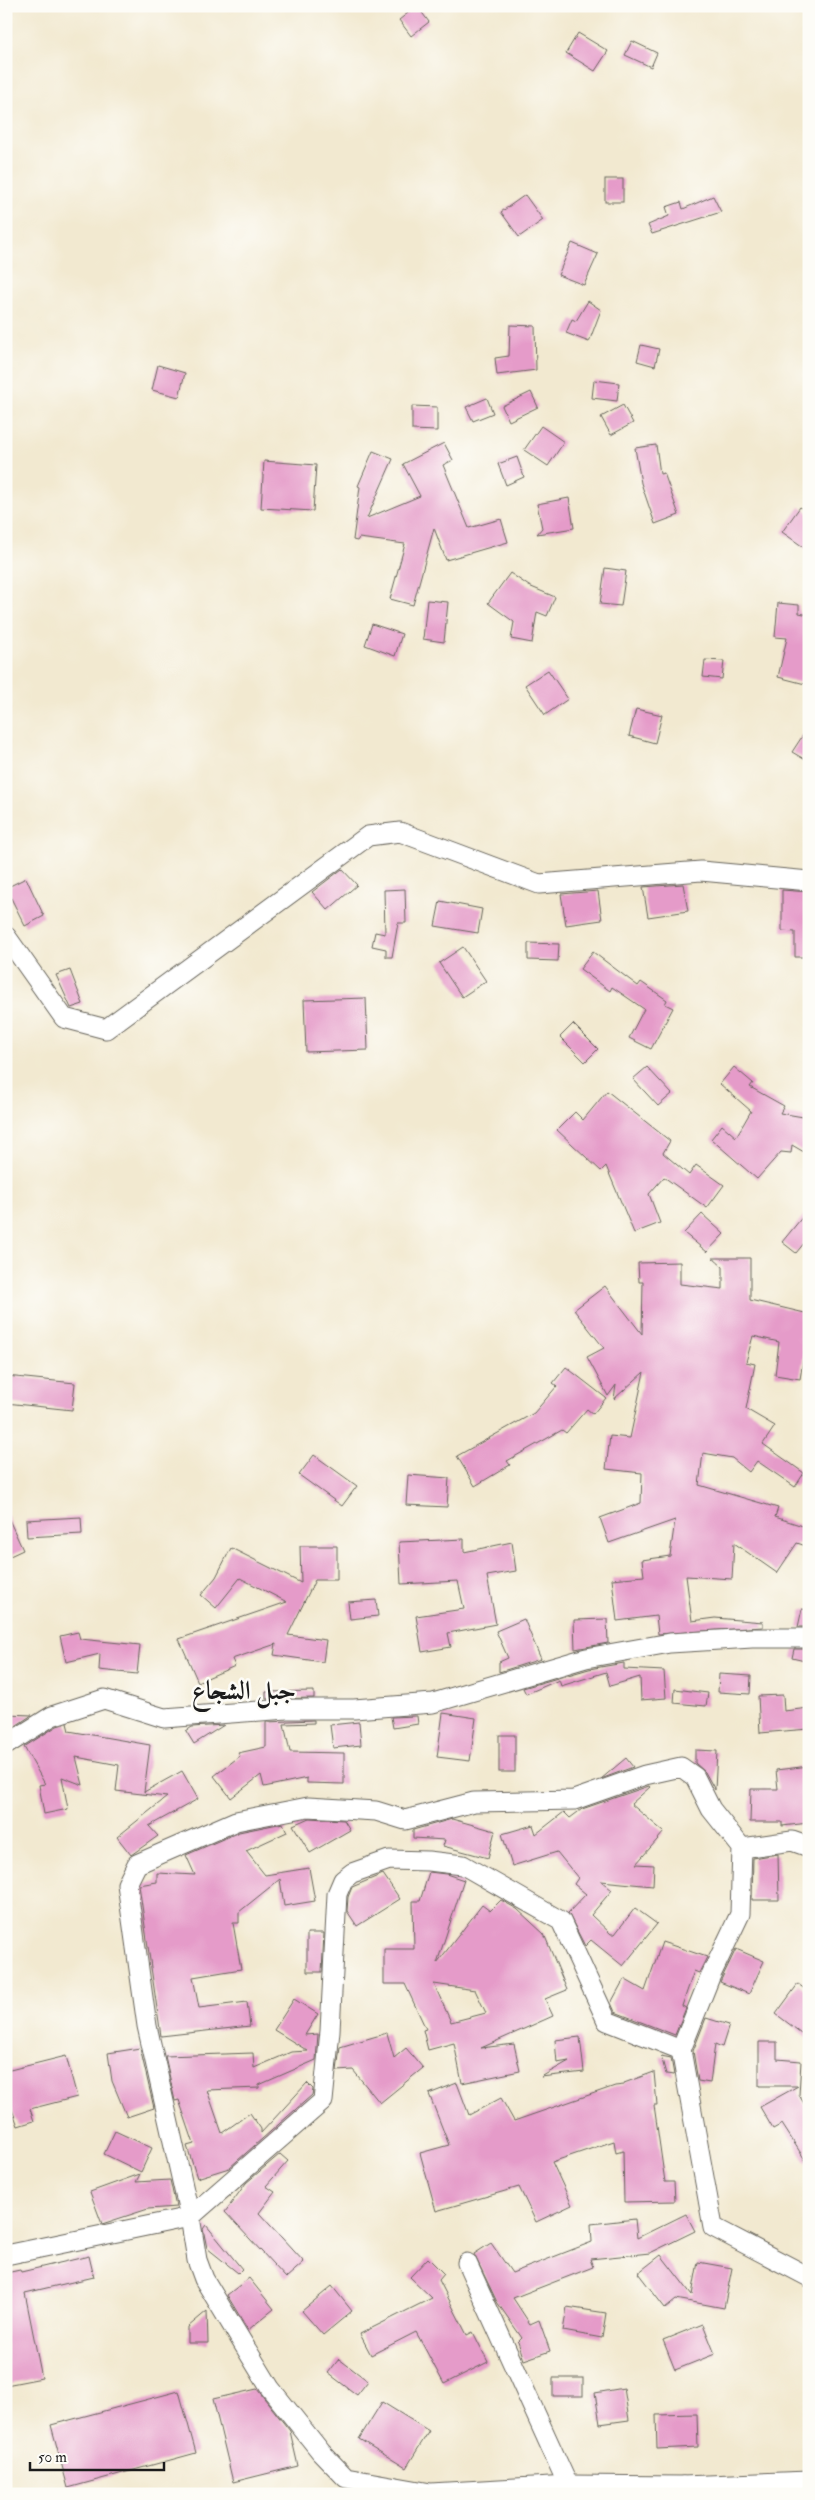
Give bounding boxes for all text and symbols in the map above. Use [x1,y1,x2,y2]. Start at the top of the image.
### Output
district label: جبل الشجاع [192,1675,296,1712]
scale bar [30,2440,164,2472]
text: 50 m [38,2448,67,2467]

